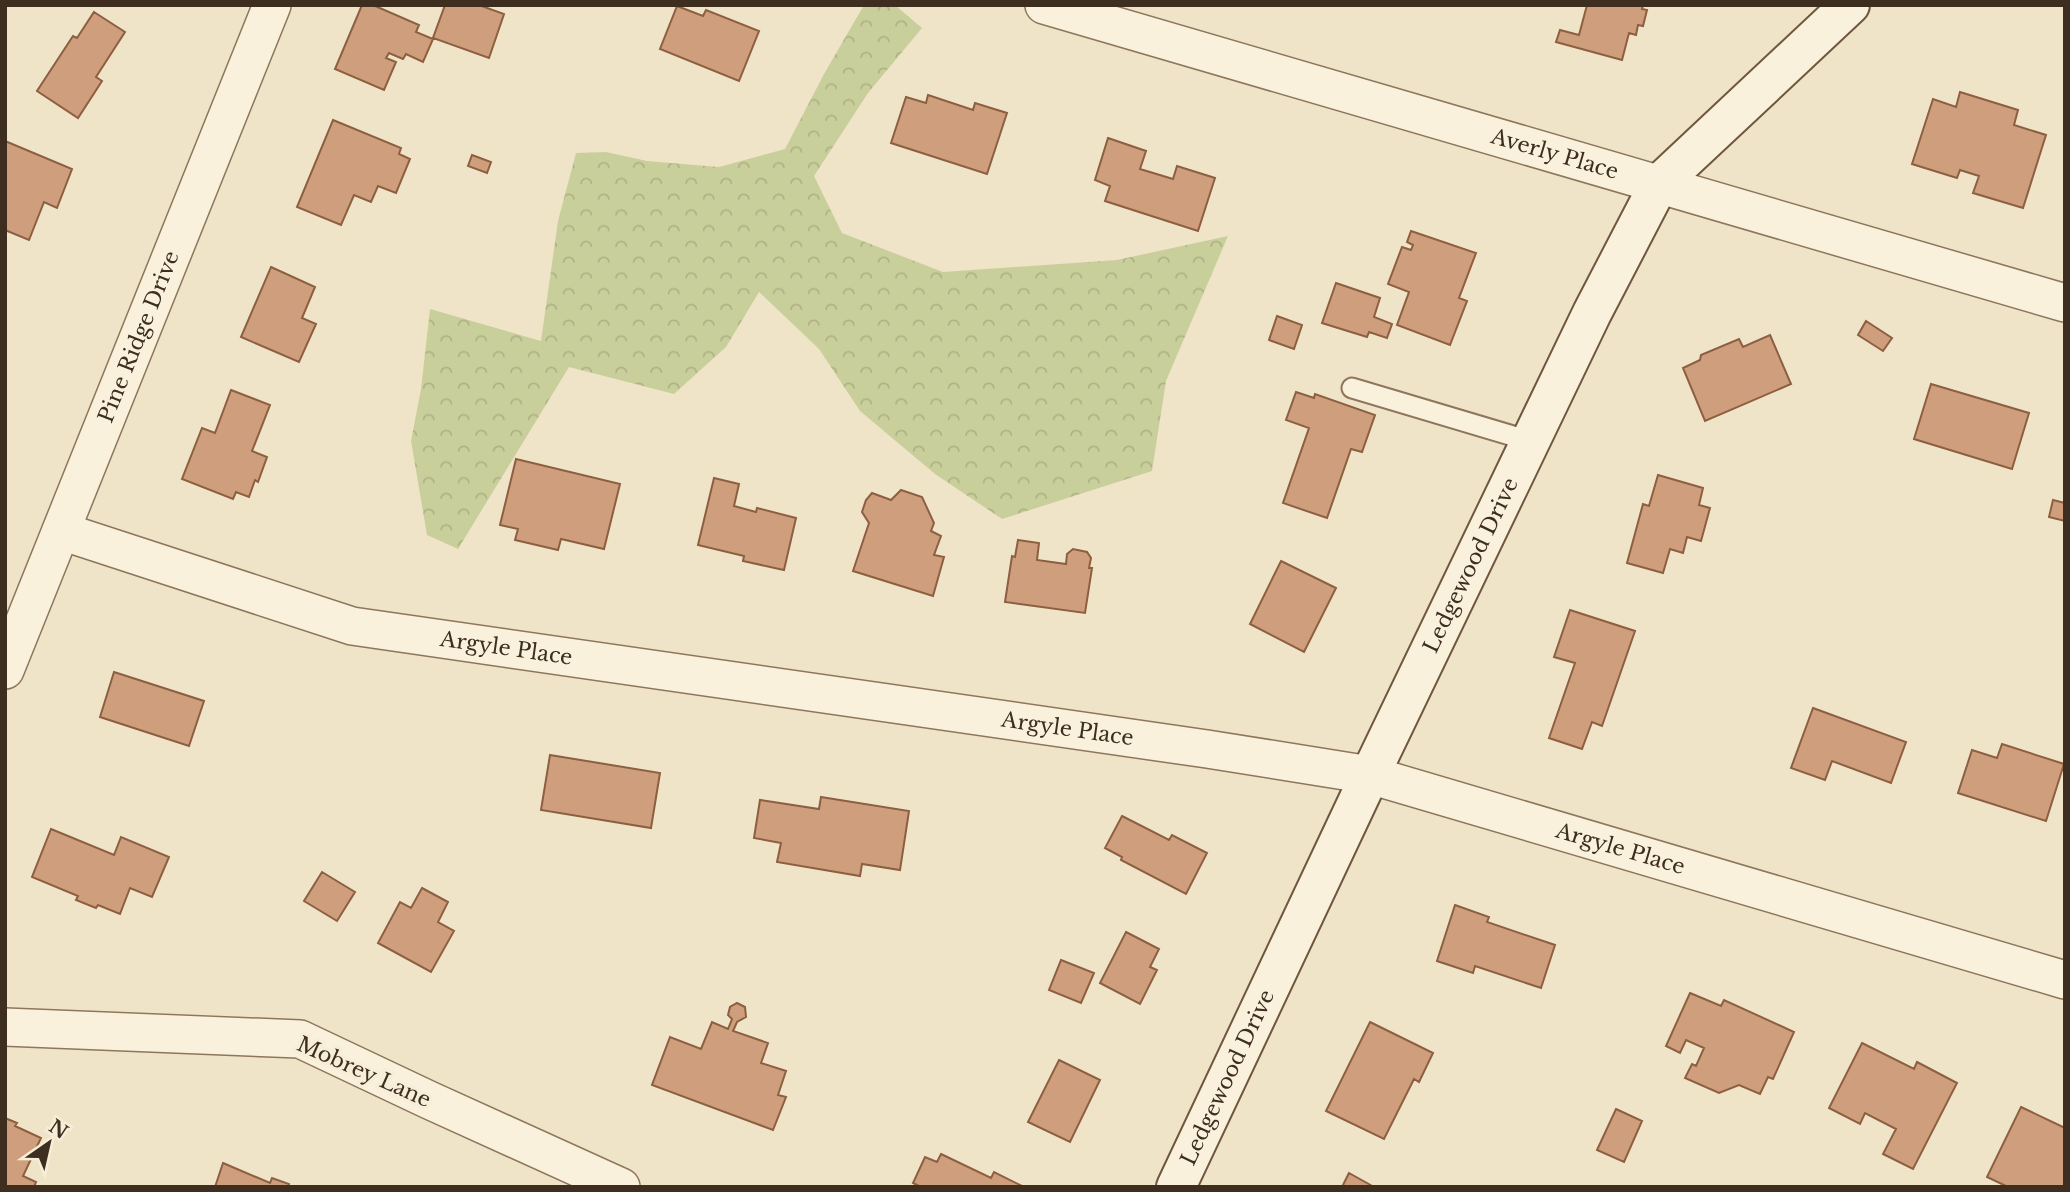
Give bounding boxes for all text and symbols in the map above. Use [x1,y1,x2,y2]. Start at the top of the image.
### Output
street label: Averly Place [1487,123,1621,185]
street label: Pine Ridge Drive [93,247,185,426]
street label: Ledgewood Drive [1418,474,1524,657]
street label: Argyle Place [438,626,574,671]
street label: Argyle Place [999,706,1135,751]
street label: Argyle Place [1552,817,1688,880]
street label: Ledgewood Drive [1175,986,1280,1170]
street label: Mobrey Lane [293,1031,435,1113]
north arrow [14,1108,84,1178]
text: N [44,1115,72,1144]

